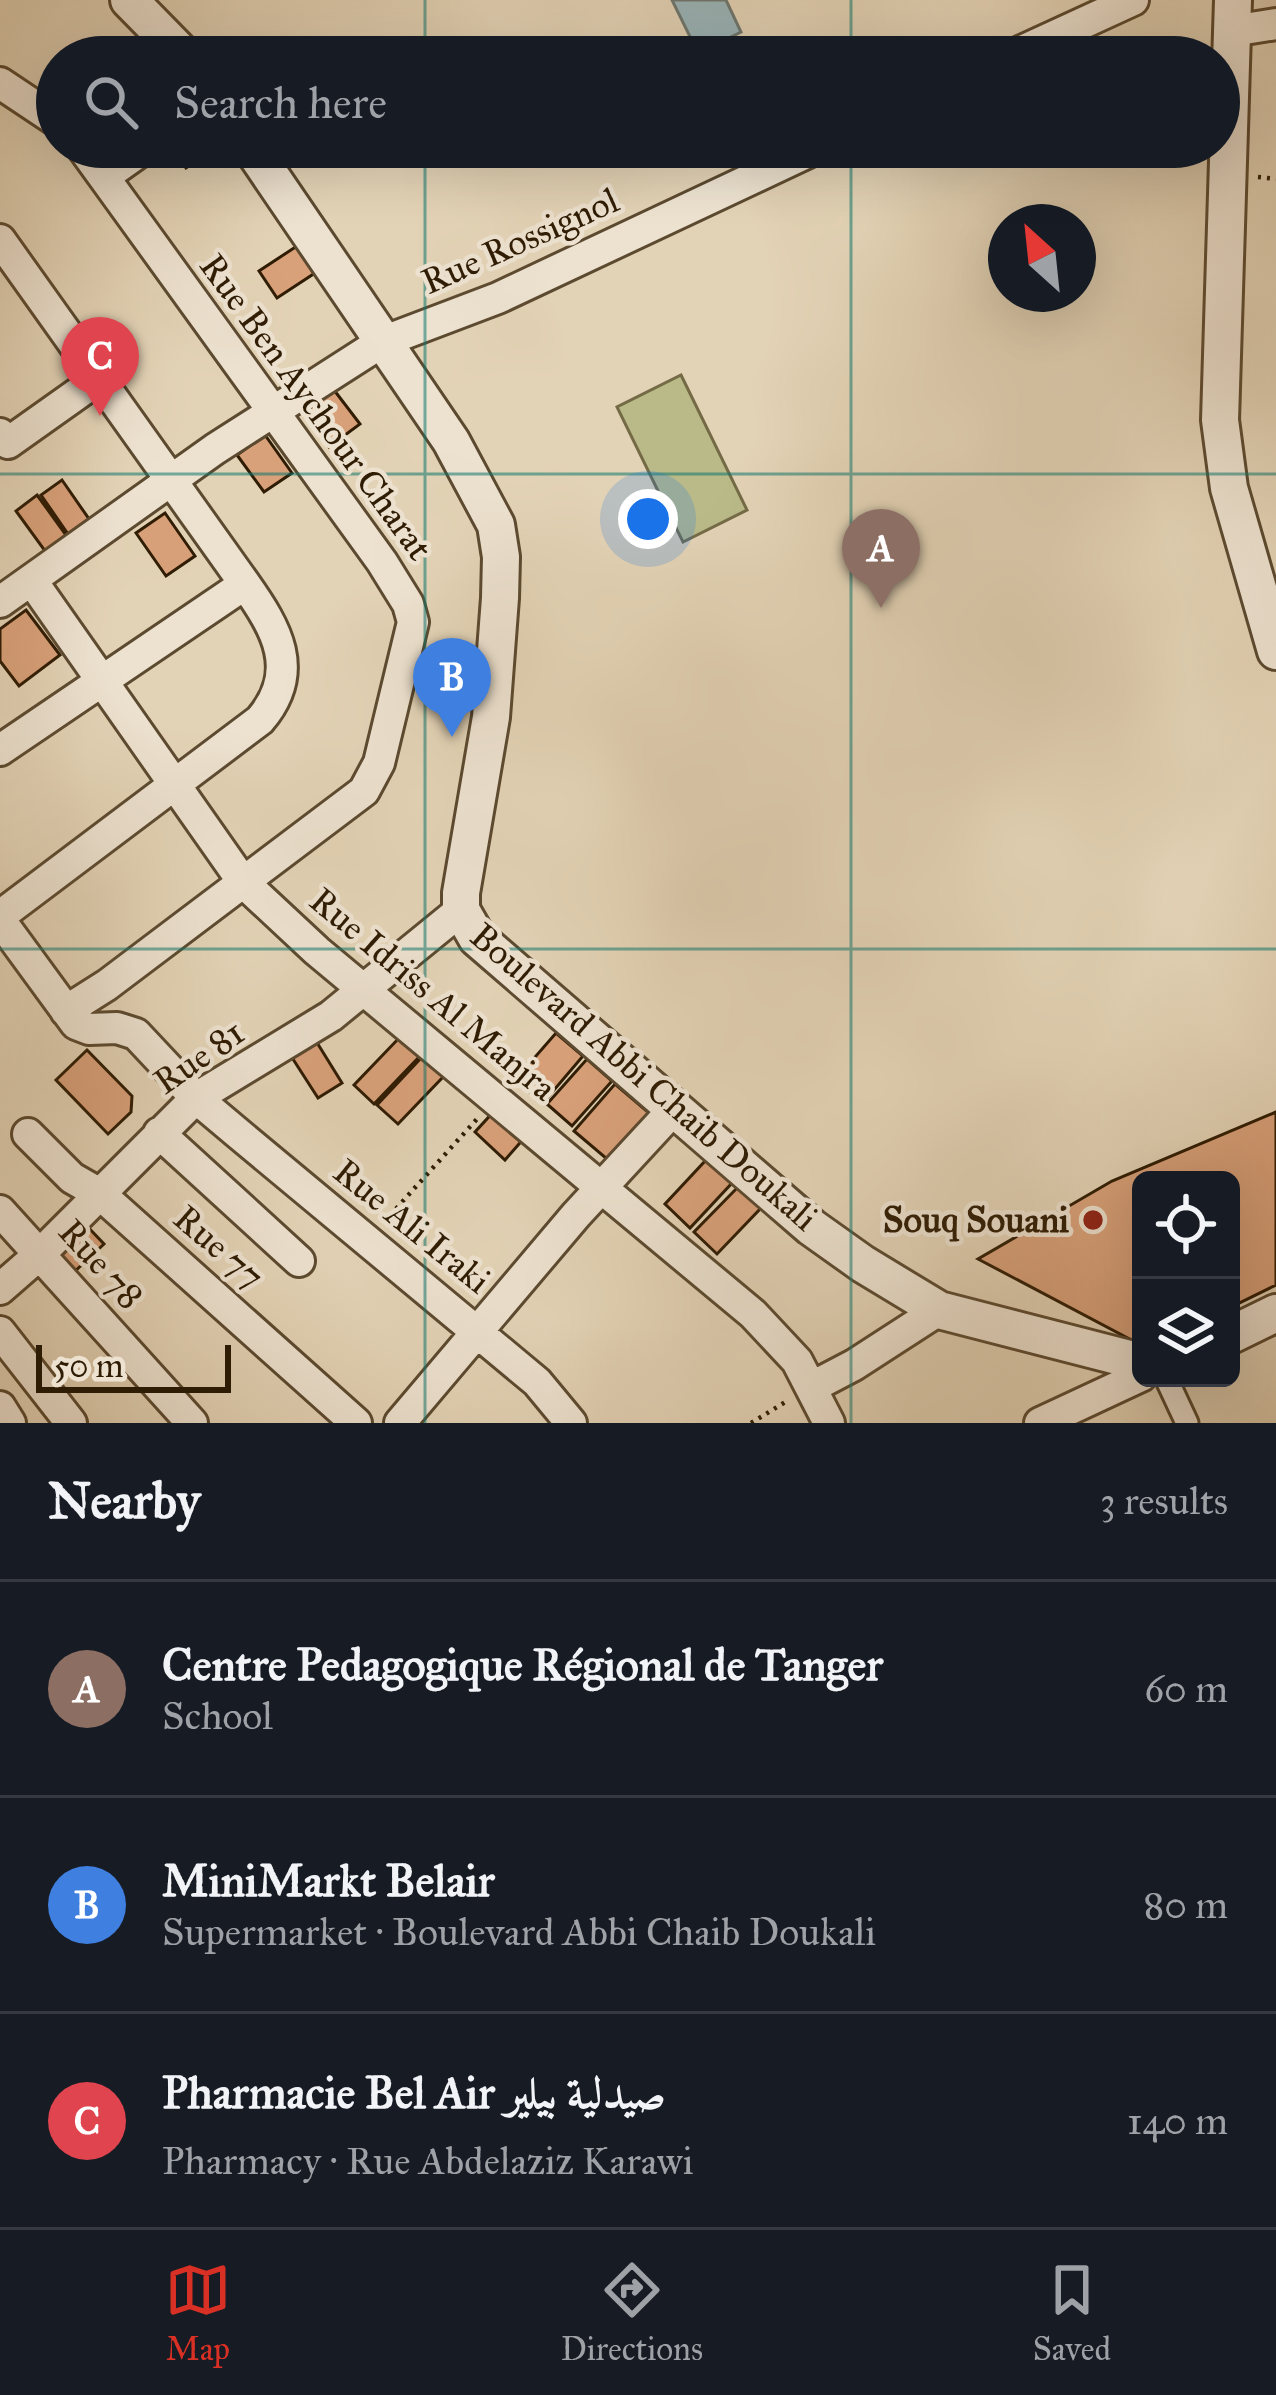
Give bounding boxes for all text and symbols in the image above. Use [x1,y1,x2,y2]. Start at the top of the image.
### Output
search box [36,36,1240,168]
icon: search [78,69,144,135]
text: Search here [174,75,387,130]
street label: Rue Rossignol [415,178,625,304]
north arrow [988,204,1096,312]
street label: Rue Ben Aychour Charat [190,245,442,569]
pin: C [61,317,139,416]
your location [618,489,678,549]
pin: A [842,509,920,608]
pin: B [413,638,491,737]
street label: Rue Idriss Al Manjra [301,878,566,1110]
street label: Boulevard Abbi Chaib Doukali [461,914,827,1240]
street label: Rue 81 [145,1010,253,1104]
street label: Rue Ali Iraki [325,1149,499,1303]
map controls [1132,1171,1240,1387]
button: locate [1132,1171,1240,1279]
street label: Rue 77 [165,1196,273,1298]
place label: Souq Souani [883,1198,1069,1242]
marker: Souq Souani [1080,1207,1106,1233]
street label: Rue 78 [49,1210,153,1318]
button: layers [1132,1279,1240,1387]
scale bar [36,1339,231,1392]
text: 50 m [54,1346,123,1386]
text: Nearby [48,1470,200,1532]
text: 3 results [1100,1477,1228,1525]
text: Centre Pedagogique Régional de Tanger [162,1637,883,1692]
text: A [74,1665,100,1713]
text: 60 m [1144,1665,1228,1713]
text: School [162,1692,273,1740]
text: MiniMarkt Belair [162,1853,495,1908]
text: B [74,1881,100,1929]
text: 80 m [1143,1881,1228,1929]
text: Supermarket · Boulevard Abbi Chaib Doukali [162,1908,876,1956]
text: Pharmacie Bel Air صيدلية بيلير [162,2065,666,2120]
text: C [74,2097,100,2145]
text: 140 m [1127,2097,1228,2145]
text: Pharmacy · Rue Abdelaziz Karawi [162,2137,693,2185]
tab: Map [165,2257,231,2369]
tab: Directions [561,2257,703,2369]
tab: Saved [1033,2257,1111,2369]

